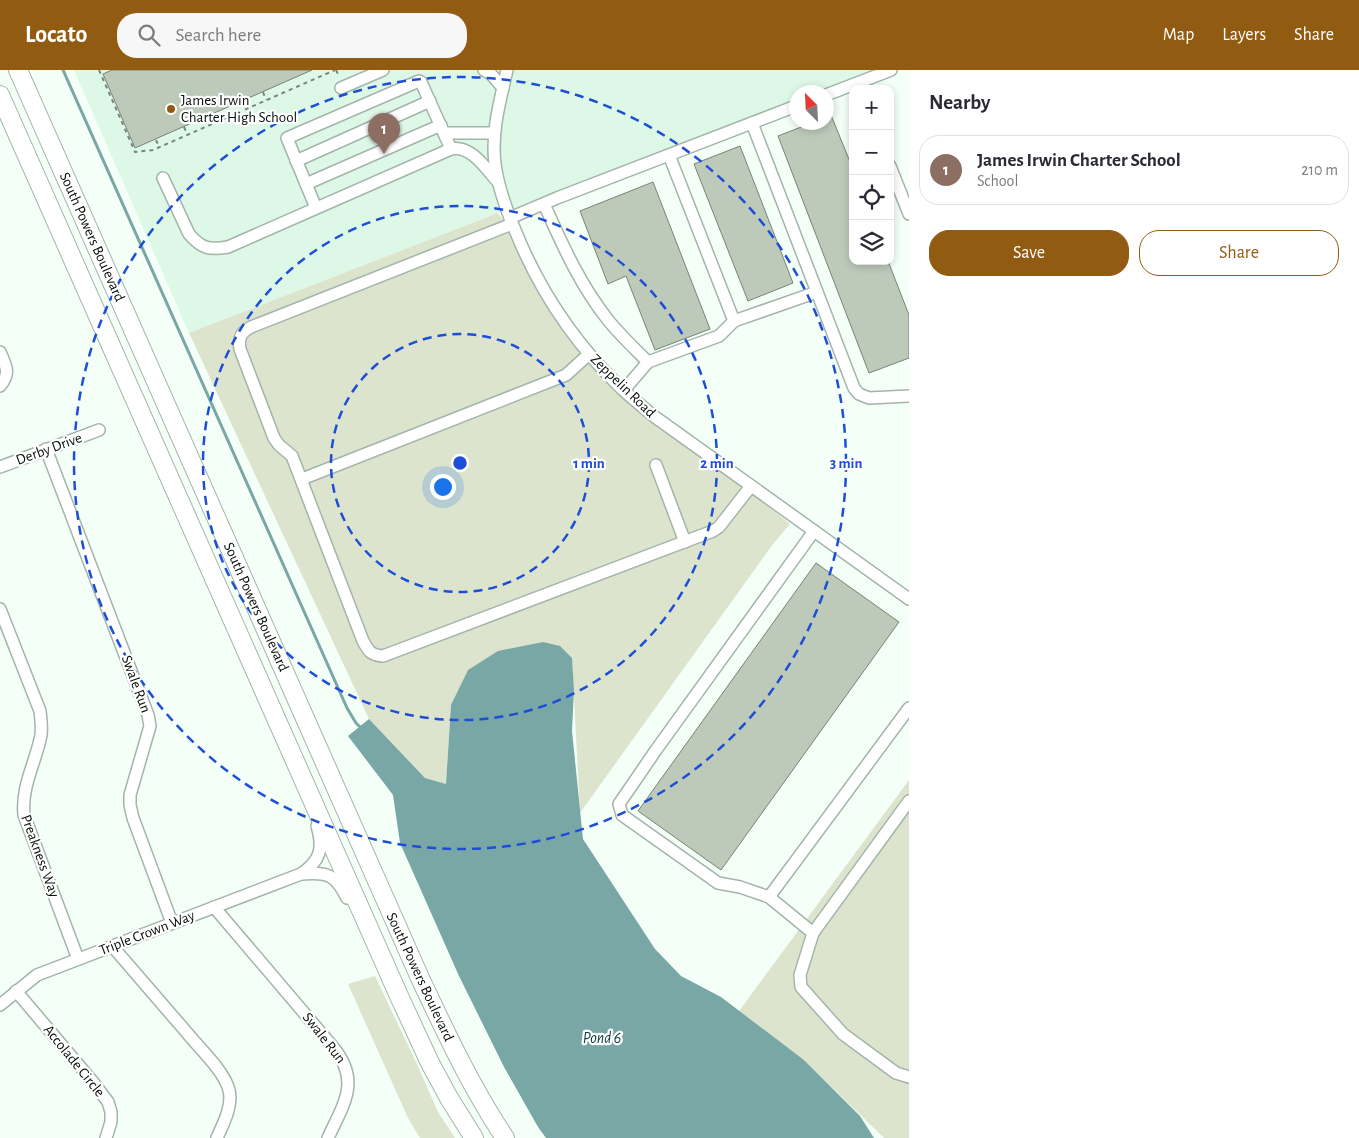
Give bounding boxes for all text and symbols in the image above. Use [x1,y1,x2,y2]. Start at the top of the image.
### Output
search box [117,13,467,58]
icon: search [135,21,163,49]
text: Locato [25,23,87,47]
text: Search here [175,26,261,45]
text: Map [1163,26,1194,44]
text: Layers [1222,26,1266,44]
text: Share [1294,26,1334,44]
north arrow [789,85,834,130]
map controls [849,85,894,265]
button: + [849,85,894,130]
text: Nearby [929,92,990,113]
place label: James Irwin Charter High School [181,93,297,125]
marker: James Irwin Charter High School [165,103,177,115]
pin: 1 [368,113,400,154]
button: − [849,130,894,175]
text: James Irwin Charter School [977,151,1181,170]
text: 1 [943,162,949,178]
text: 210 m [1301,162,1338,178]
street label: South Powers Boulevard [57,170,127,304]
text: School [977,173,1018,189]
button: locate [849,175,894,220]
button: layers [849,220,894,265]
button: Save [929,230,1129,276]
button: Share [1139,230,1339,276]
street label: Zeppelin Road [588,351,659,421]
street label: Derby Drive [14,430,84,468]
centre of rings [451,454,469,472]
text: 1 min [573,456,605,471]
text: 2 min [700,456,734,471]
text: 3 min [830,456,862,471]
your location [430,474,456,500]
street label: South Powers Boulevard [221,540,291,674]
street label: Swale Run [119,653,153,715]
street label: Preakness Way [18,813,62,900]
street label: Triple Crown Way [97,908,197,958]
street label: South Powers Boulevard [384,910,456,1044]
street label: Swale Run [300,1010,348,1066]
street label: Accolade Circle [41,1022,107,1100]
water label: Pond 6 [583,1030,622,1046]

